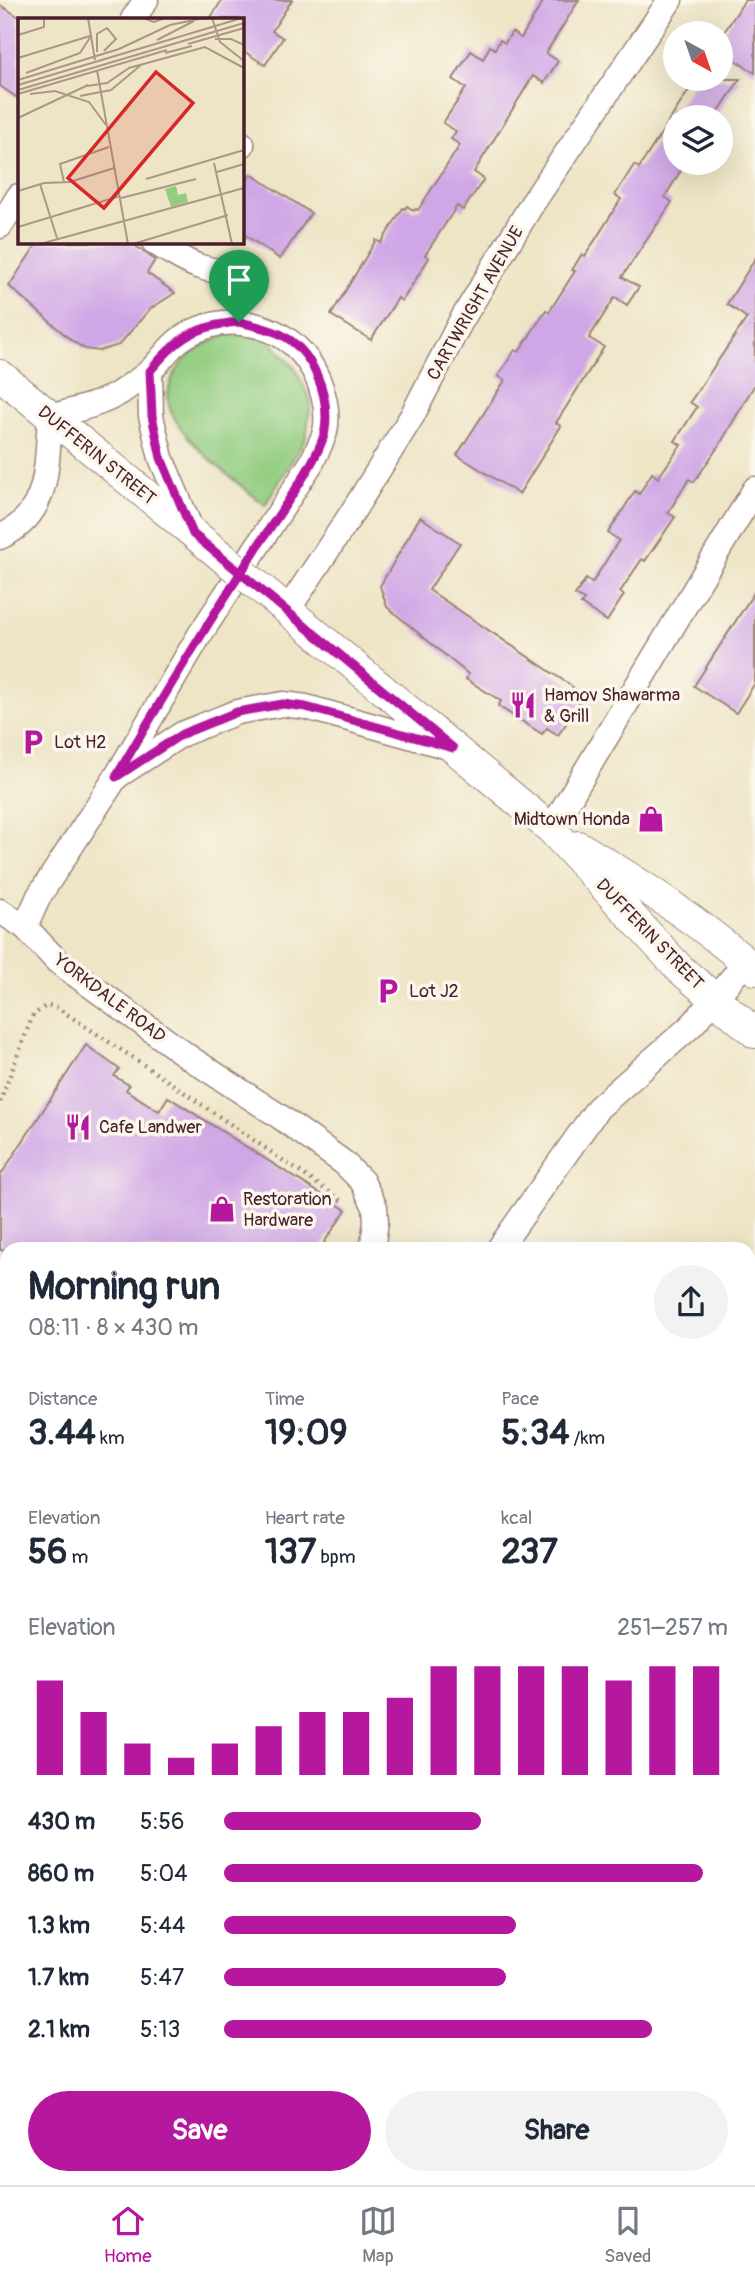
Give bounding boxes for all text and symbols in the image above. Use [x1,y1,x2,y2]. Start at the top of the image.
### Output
inset map [18,18,243,243]
north arrow [663,21,733,91]
map controls [663,21,733,175]
button: layers [663,105,733,175]
street label: CARTWRIGHT AVENUE [422,222,529,384]
pin [209,250,269,322]
icon: arrive [220,261,258,299]
street label: DUFFERIN STREET [33,401,160,510]
place label: Hamov Shawarma & Grill [544,684,680,728]
restaurant icon: Hamov Shawarma & Grill [508,690,538,720]
parking icon: Lot H2 [18,727,48,757]
place label: Lot H2 [54,731,106,754]
shop icon: Midtown Honda [636,804,666,834]
place label: Midtown Honda [514,808,630,831]
street label: DUFFERIN STREET [591,874,708,995]
street label: YORKDALE ROAD [48,948,170,1048]
parking icon: Lot J2 [373,976,403,1006]
place label: Lot J2 [409,980,459,1003]
restaurant icon: Cafe Landwer [63,1112,93,1142]
place label: Cafe Landwer [99,1116,202,1139]
place label: Restoration Hardware [243,1188,332,1232]
shop icon: Restoration Hardware [207,1194,237,1224]
text: Morning run [28,1263,220,1311]
button: share [654,1265,728,1339]
text: 08:11 · 8 × 430 m [28,1313,198,1342]
text: Distance [28,1387,97,1411]
text: Time [265,1387,304,1411]
text: Pace [501,1387,539,1411]
text: 3.44 [28,1411,96,1455]
text: 19:09 [265,1411,348,1455]
text: 5:34 [501,1411,569,1455]
text: km [96,1426,125,1450]
text: /km [569,1426,605,1450]
text: Elevation [28,1506,100,1530]
text: Heart rate [265,1506,345,1530]
text: kcal [501,1506,532,1530]
text: 56 [28,1530,67,1574]
text: 137 [265,1530,316,1574]
text: 237 [501,1530,558,1574]
text: m [67,1545,88,1569]
text: bpm [316,1545,356,1569]
text: Elevation [28,1613,116,1642]
text: 251–257 m [617,1613,728,1642]
text: 430 m [28,1807,95,1836]
text: 5:56 [140,1807,184,1836]
text: 860 m [28,1859,94,1888]
text: 5:04 [140,1859,188,1888]
text: 1.3 km [28,1911,90,1940]
text: 5:44 [140,1911,185,1940]
text: 1.7 km [28,1963,89,1992]
text: 5:47 [140,1963,184,1992]
text: 2.1 km [28,2015,90,2044]
text: 5:13 [140,2015,180,2044]
button: Save [28,2091,371,2171]
button: Share [385,2091,728,2171]
tab: Home [104,2202,152,2268]
tab: Map [359,2202,397,2268]
tab: Saved [604,2202,651,2268]

